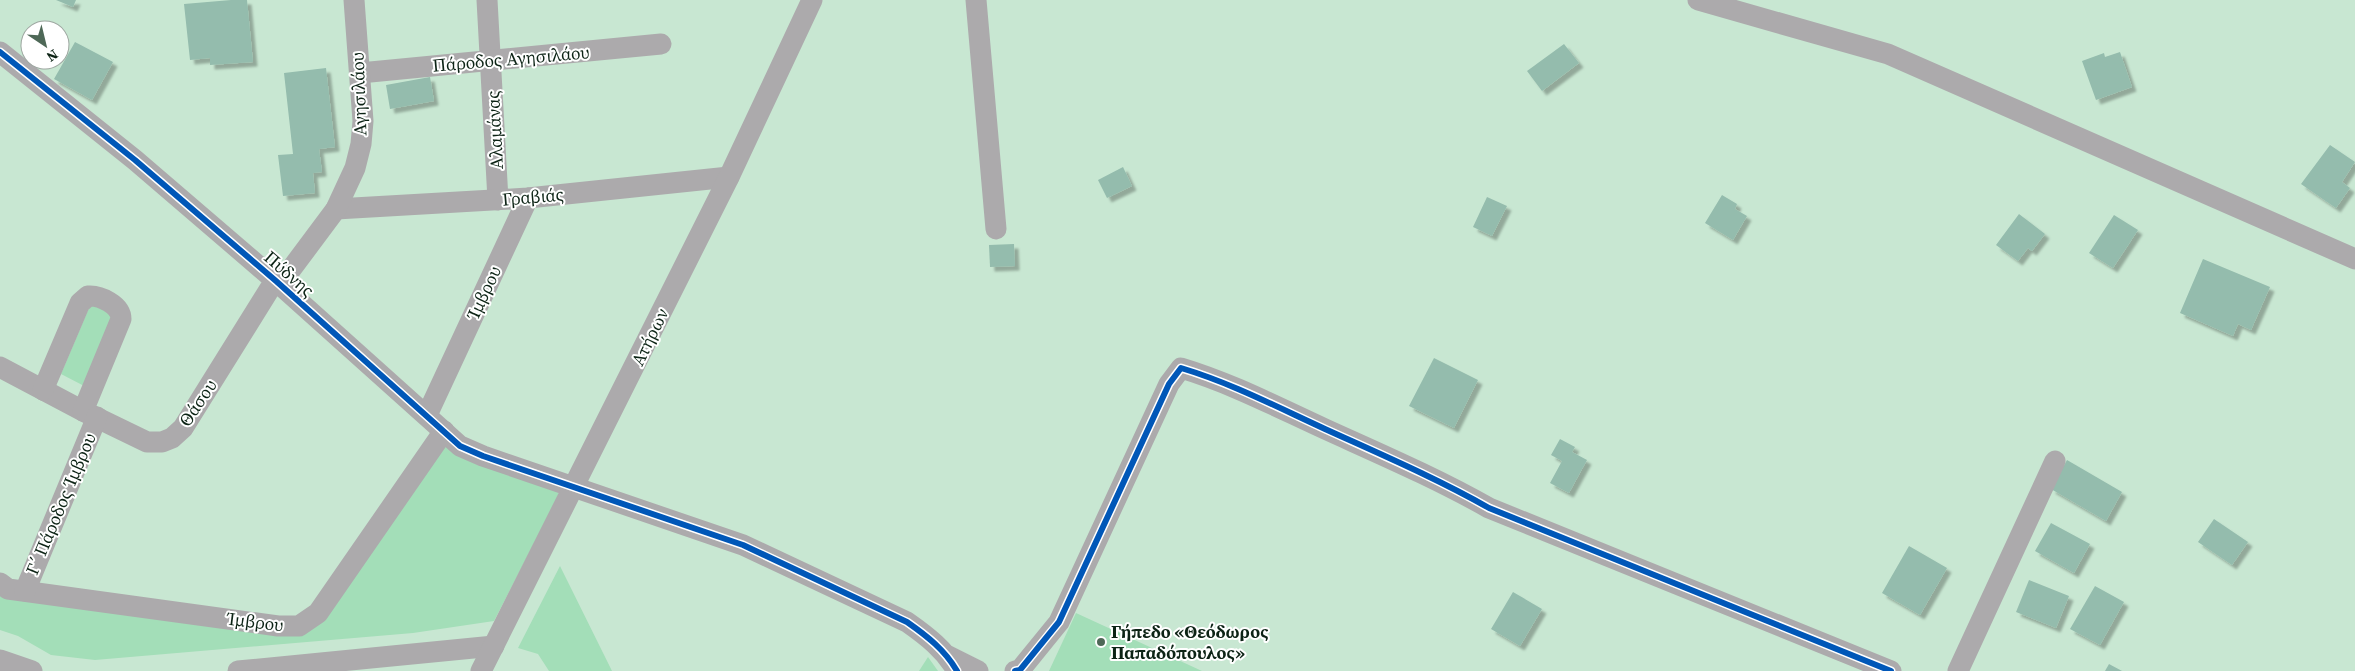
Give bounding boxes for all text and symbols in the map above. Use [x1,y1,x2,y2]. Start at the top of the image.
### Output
north arrow [20,20,70,70]
street label: Πάροδος Αγησιλάου [431,39,591,78]
text: N [43,45,62,67]
street label: Αγησιλάου [345,52,372,136]
street label: Αλαμάνας [480,90,509,170]
street label: Γραβιάς [501,181,565,212]
street label: Πύδνης [259,245,320,303]
street label: Ίμβρου [460,262,507,325]
street label: Ατήρων [625,303,674,370]
street label: Θάσου [173,374,222,431]
street label: Γ΄ Πάροδος Ίμβρου [19,429,102,579]
street label: Ίμβρου [224,605,285,637]
place label: Γήπεδο «Θεόδωρος Παπαδόπουλος» [1111,619,1269,665]
marker: Γήπεδο «Θεόδωρος Παπαδόπουλος» [1095,636,1107,648]

